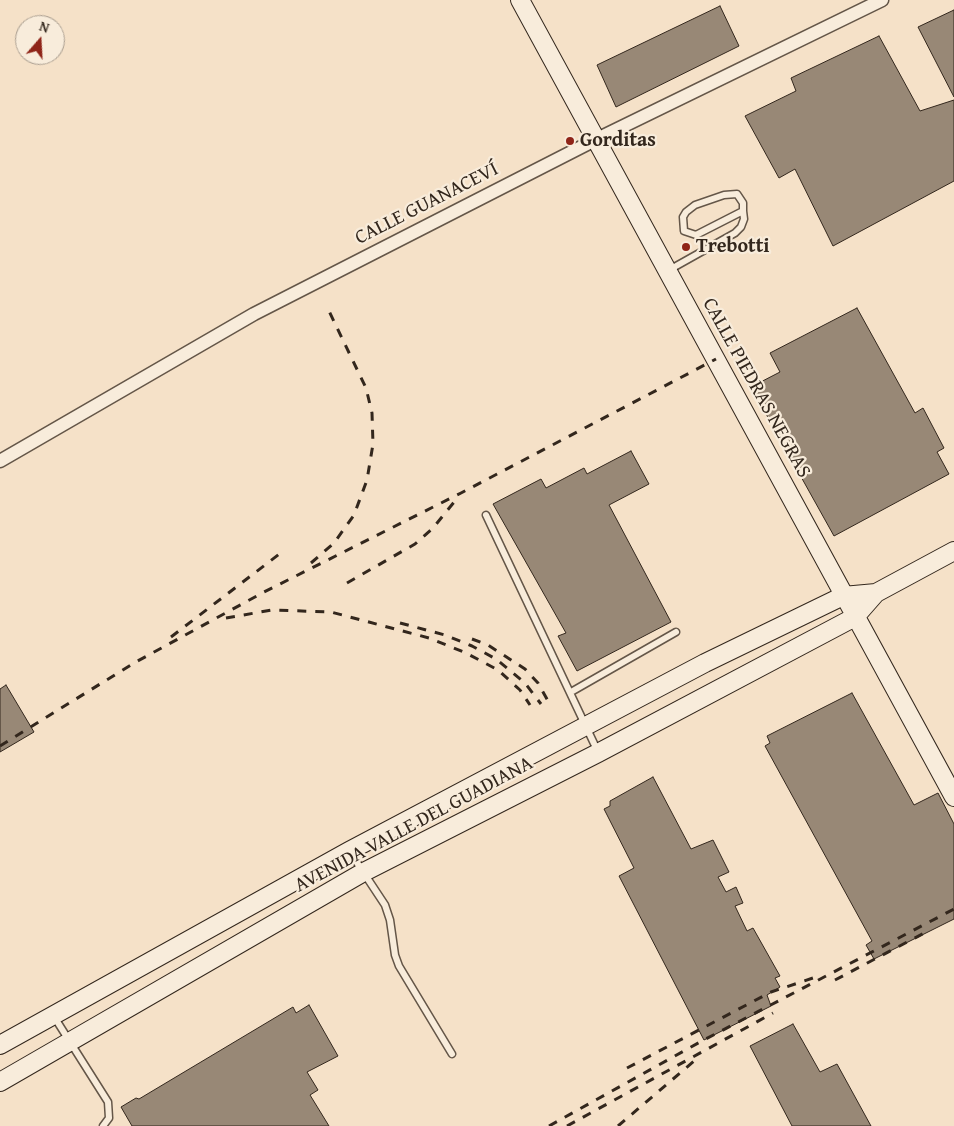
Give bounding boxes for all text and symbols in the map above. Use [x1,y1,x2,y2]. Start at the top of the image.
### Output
north arrow [15,15,65,65]
text: N [37,16,52,38]
place label: Gorditas [580,129,656,153]
marker: Gorditas [564,135,576,147]
street label: CALLE GUANACEVÍ [351,158,503,250]
place label: Trebotti [696,235,769,259]
marker: Trebotti [680,241,692,253]
street label: CALLE PIEDRAS NEGRAS [697,294,815,482]
street label: AVENIDA VALLE DEL GUADIANA [291,752,537,898]

